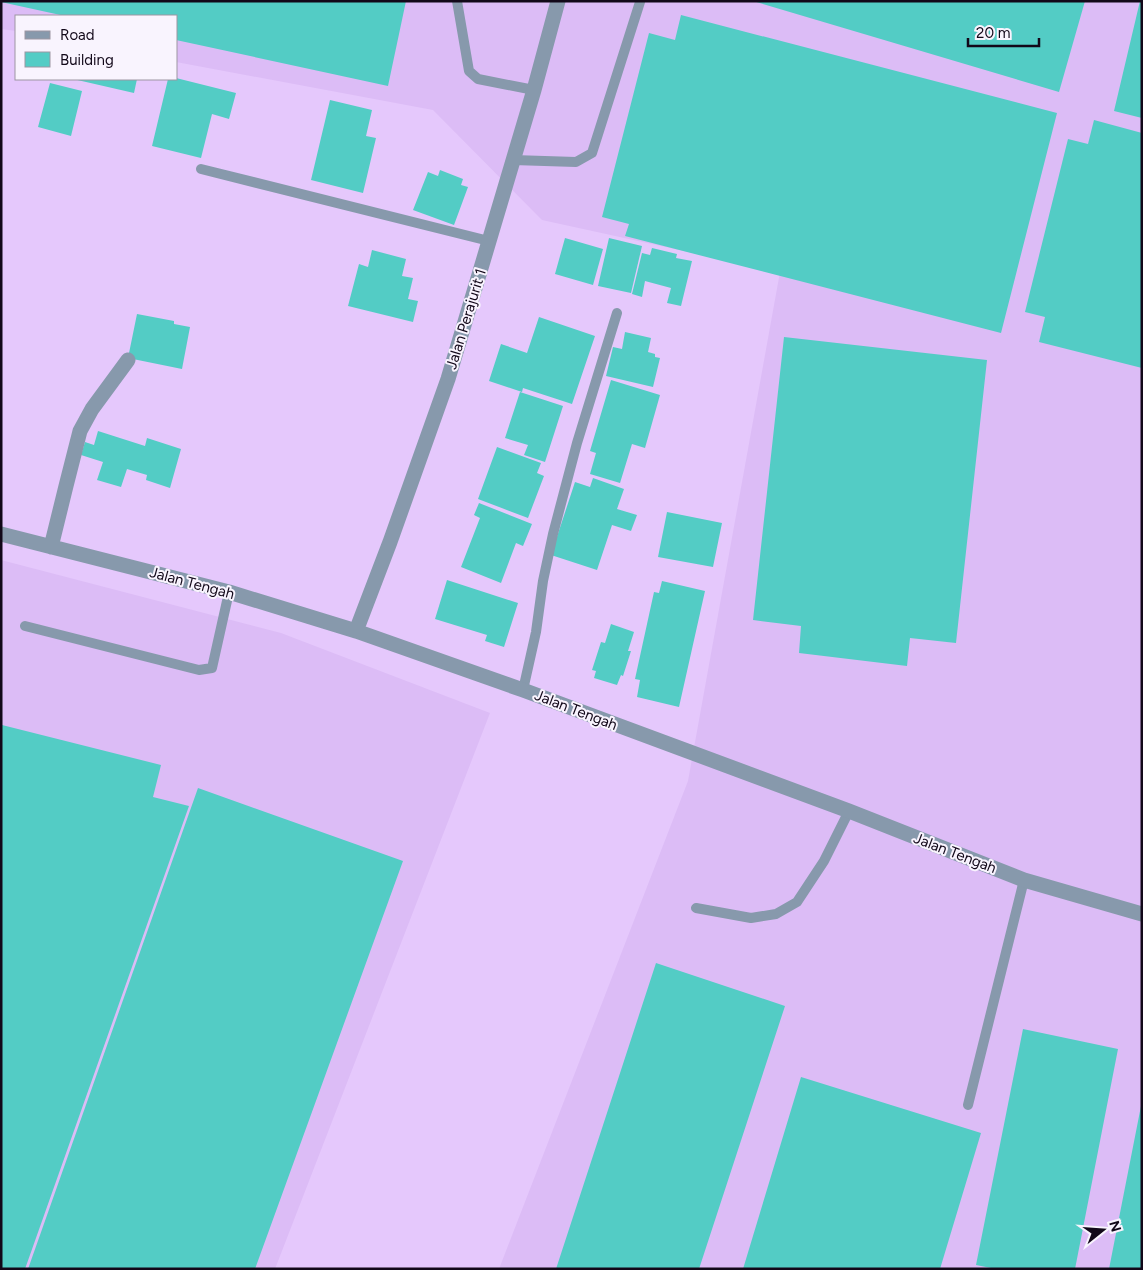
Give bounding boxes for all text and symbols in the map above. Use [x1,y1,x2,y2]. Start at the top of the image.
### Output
legend [15,15,178,80]
scale bar [968,15,1039,47]
text: 20 m [976,24,1010,42]
text: Road [60,26,95,44]
text: Building [60,51,114,69]
street label: Jalan Perajurit 1 [442,266,490,372]
street label: Jalan Tengah [148,563,236,603]
street label: Jalan Tengah [532,686,620,734]
street label: Jalan Tengah [911,829,999,877]
north arrow [1078,1205,1128,1255]
text: N [1105,1219,1125,1234]

